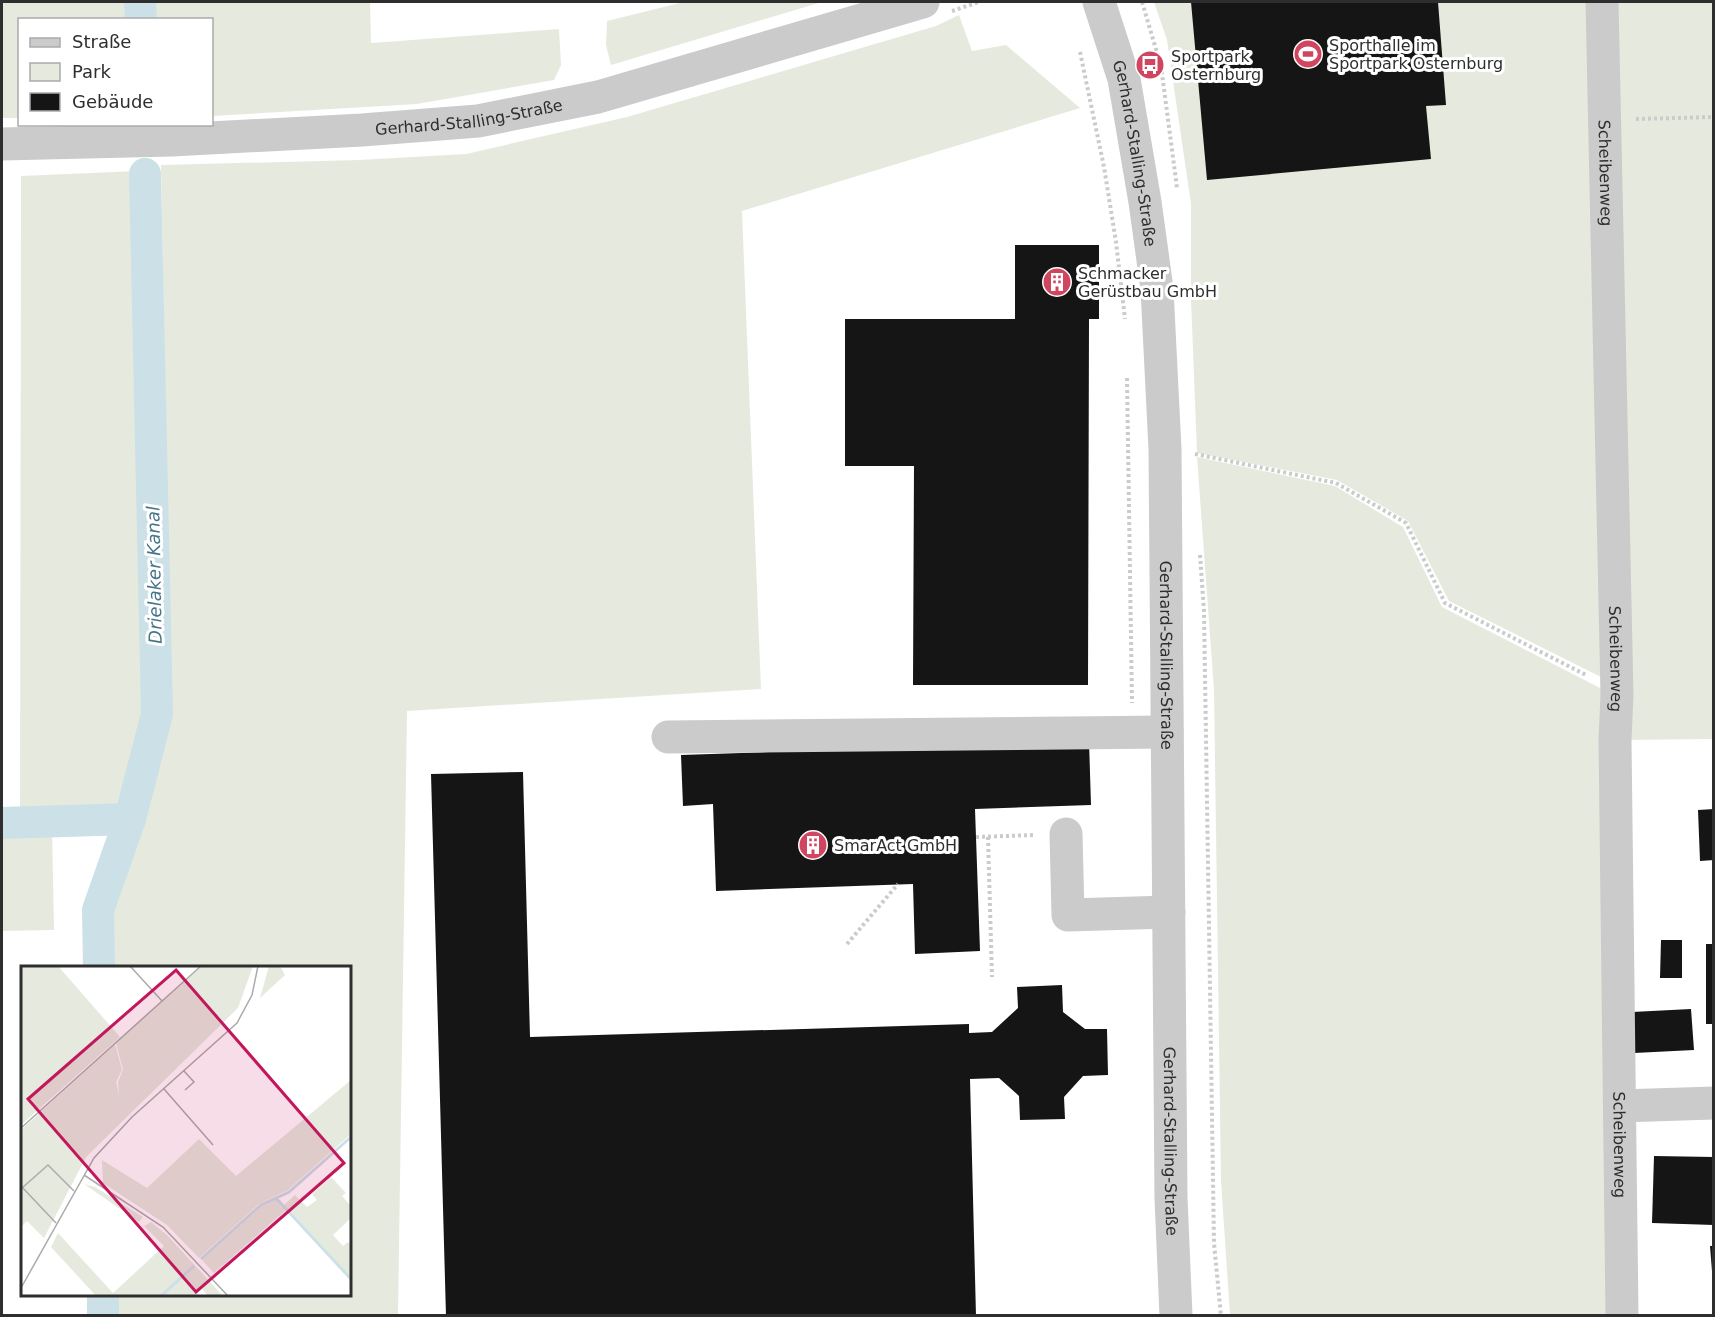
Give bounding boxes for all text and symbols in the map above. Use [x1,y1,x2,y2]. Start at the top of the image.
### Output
legend [18,18,213,126]
text: Straße [72,31,131,52]
place label: Sporthalle im Sportpark Osternburg [1329,36,1503,73]
sports icon: Sporthalle im Sportpark Osternburg [1292,38,1324,70]
place label: Sportpark Osternburg [1171,47,1261,84]
bus stop icon: Sportpark Osternburg [1134,49,1166,81]
street label: Gerhard-Stalling-Straße [1109,57,1161,248]
text: Park [72,61,111,82]
text: Gebäude [72,91,153,112]
street label: Gerhard-Stalling-Straße [374,95,564,138]
street label: Scheibenweg [1595,119,1616,226]
place label: Schmacker Gerüstbau GmbH [1078,264,1217,301]
building icon: Schmacker Gerüstbau GmbH [1041,266,1073,298]
water label: Drielaker Kanal [142,506,166,644]
street label: Gerhard-Stalling-Straße [1156,561,1177,750]
street label: Scheibenweg [1606,605,1627,713]
building icon: SmarAct GmbH [797,829,829,861]
place label: SmarAct GmbH [834,836,957,855]
inset map [21,966,351,1296]
street label: Gerhard-Stalling-Straße [1160,1047,1182,1236]
street label: Scheibenweg [1610,1091,1630,1198]

